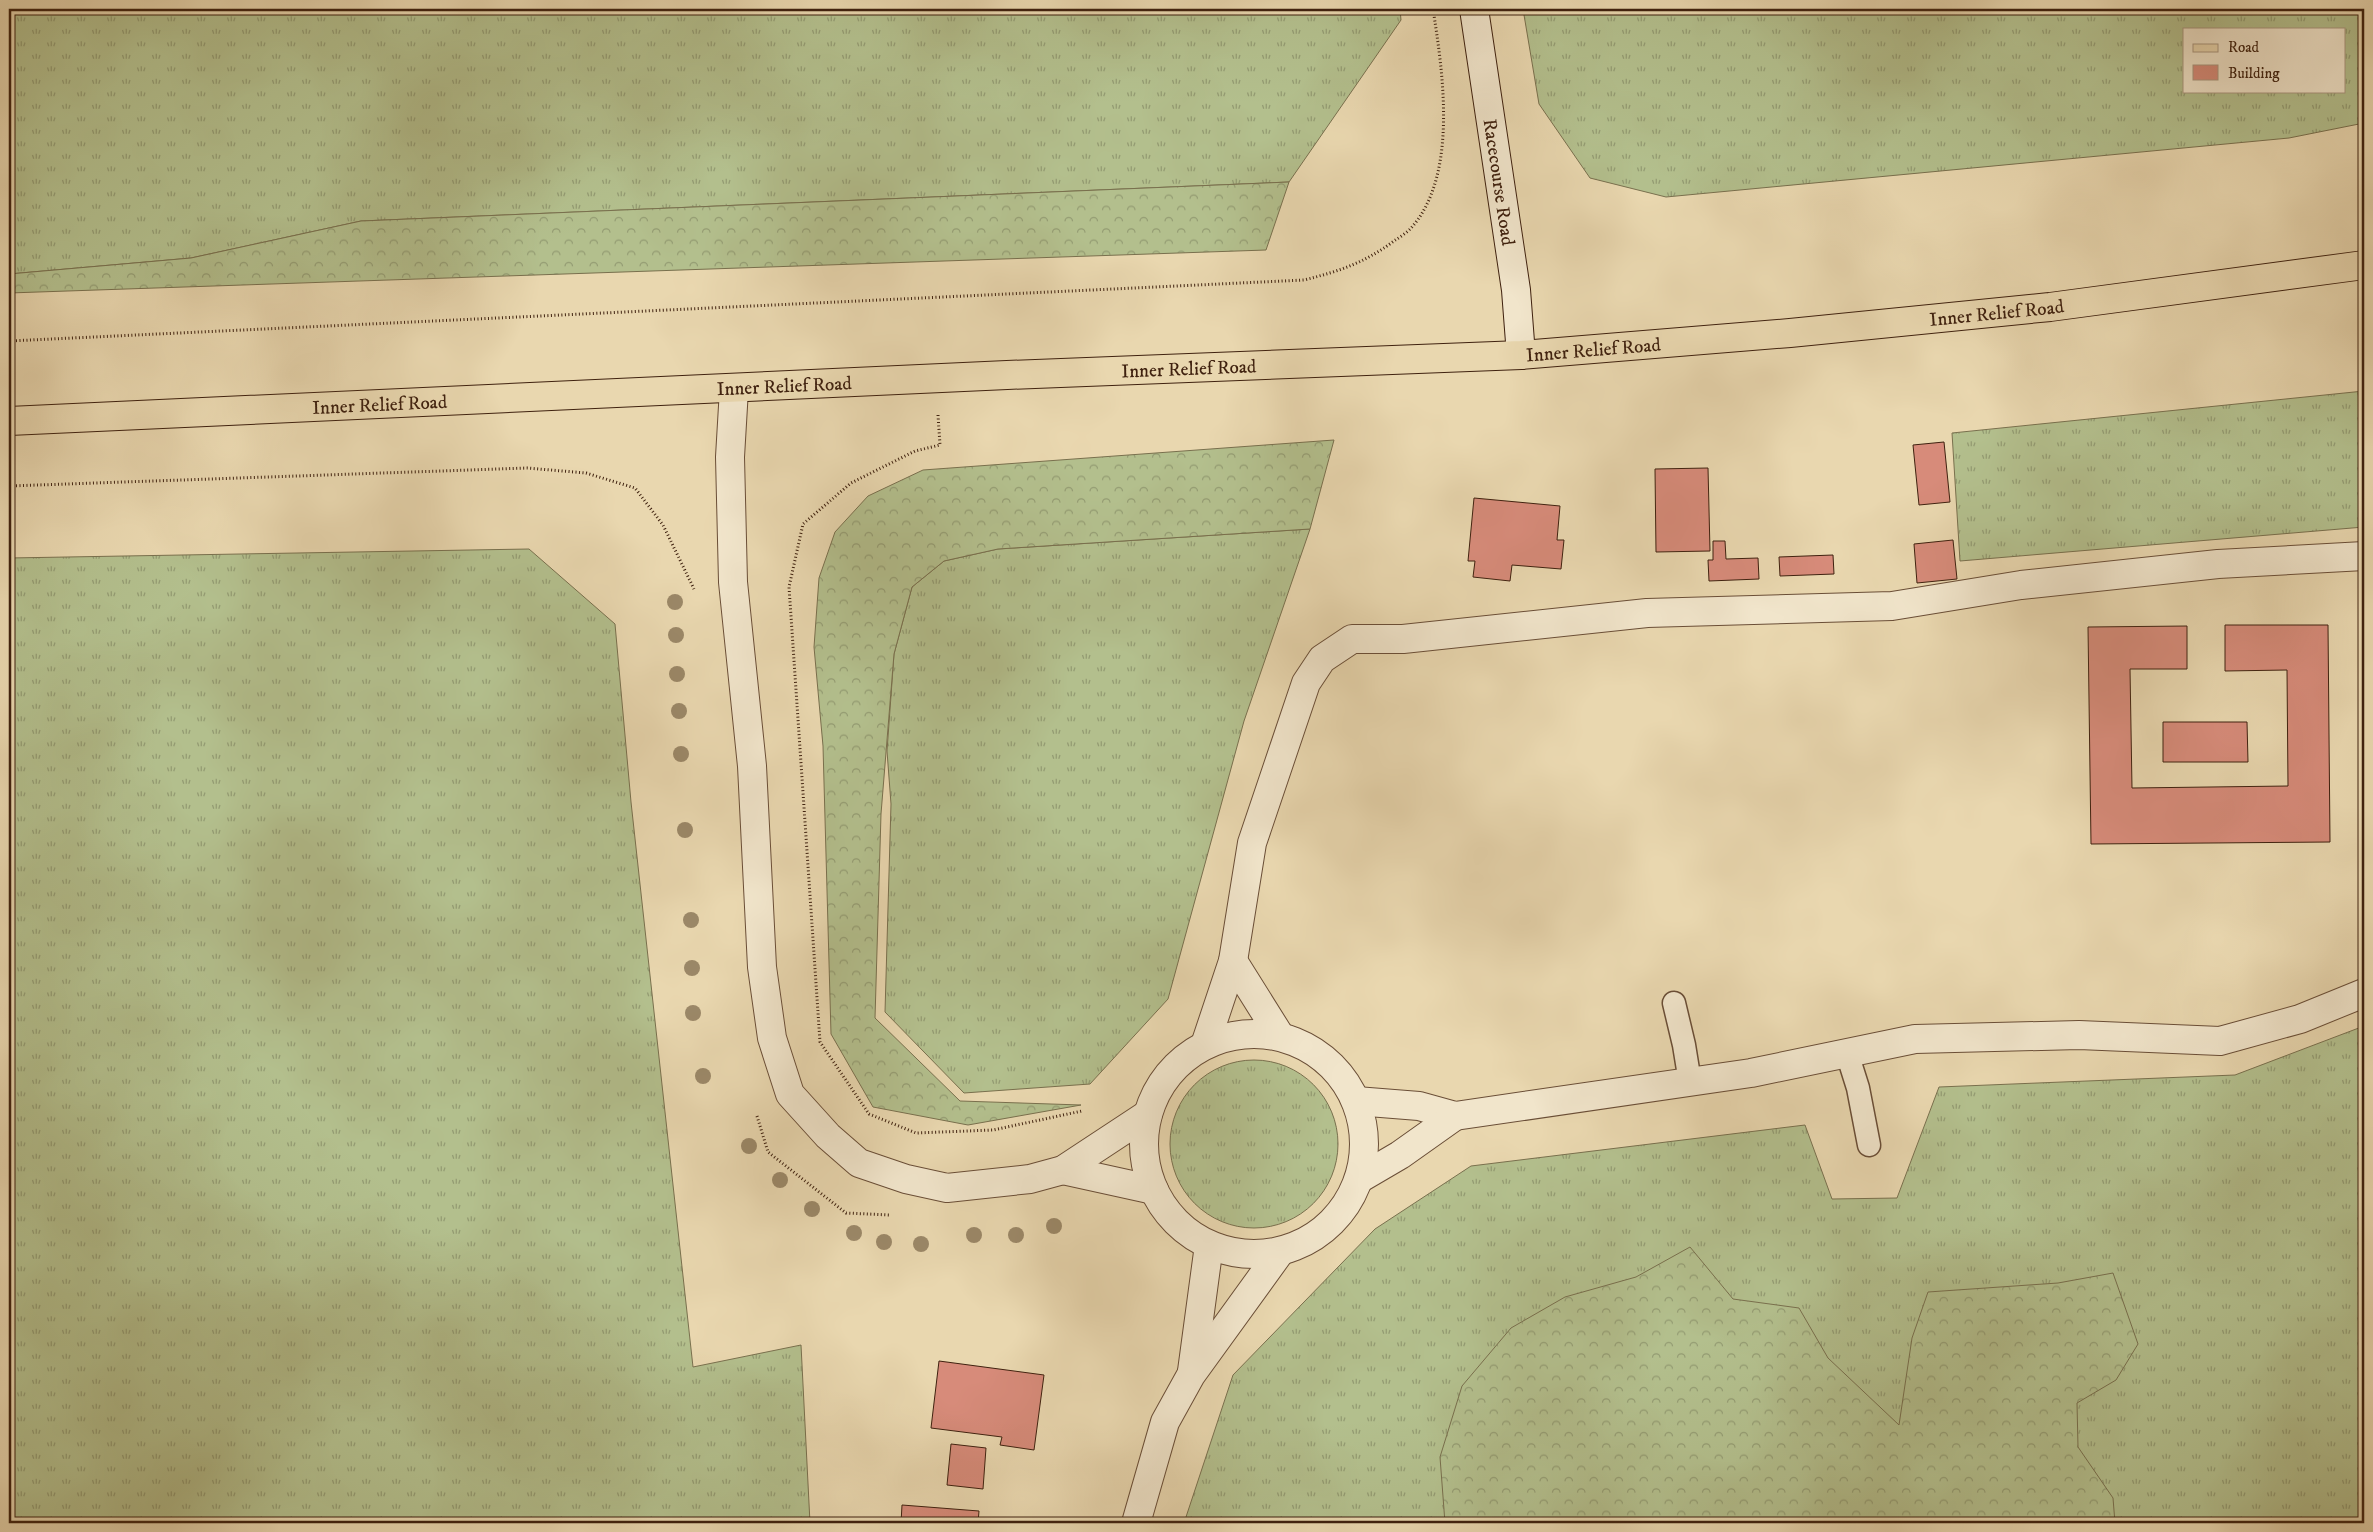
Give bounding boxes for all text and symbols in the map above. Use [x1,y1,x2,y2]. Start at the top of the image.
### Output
legend [2183,28,2346,92]
text: Road [2228,38,2260,57]
text: Building [2228,64,2280,83]
street label: Racecourse Road [1478,117,1519,248]
street label: Inner Relief Road [1928,295,2066,332]
street label: Inner Relief Road [1525,334,1662,368]
street label: Inner Relief Road [1121,355,1257,384]
street label: Inner Relief Road [716,372,853,401]
street label: Inner Relief Road [312,391,448,420]

